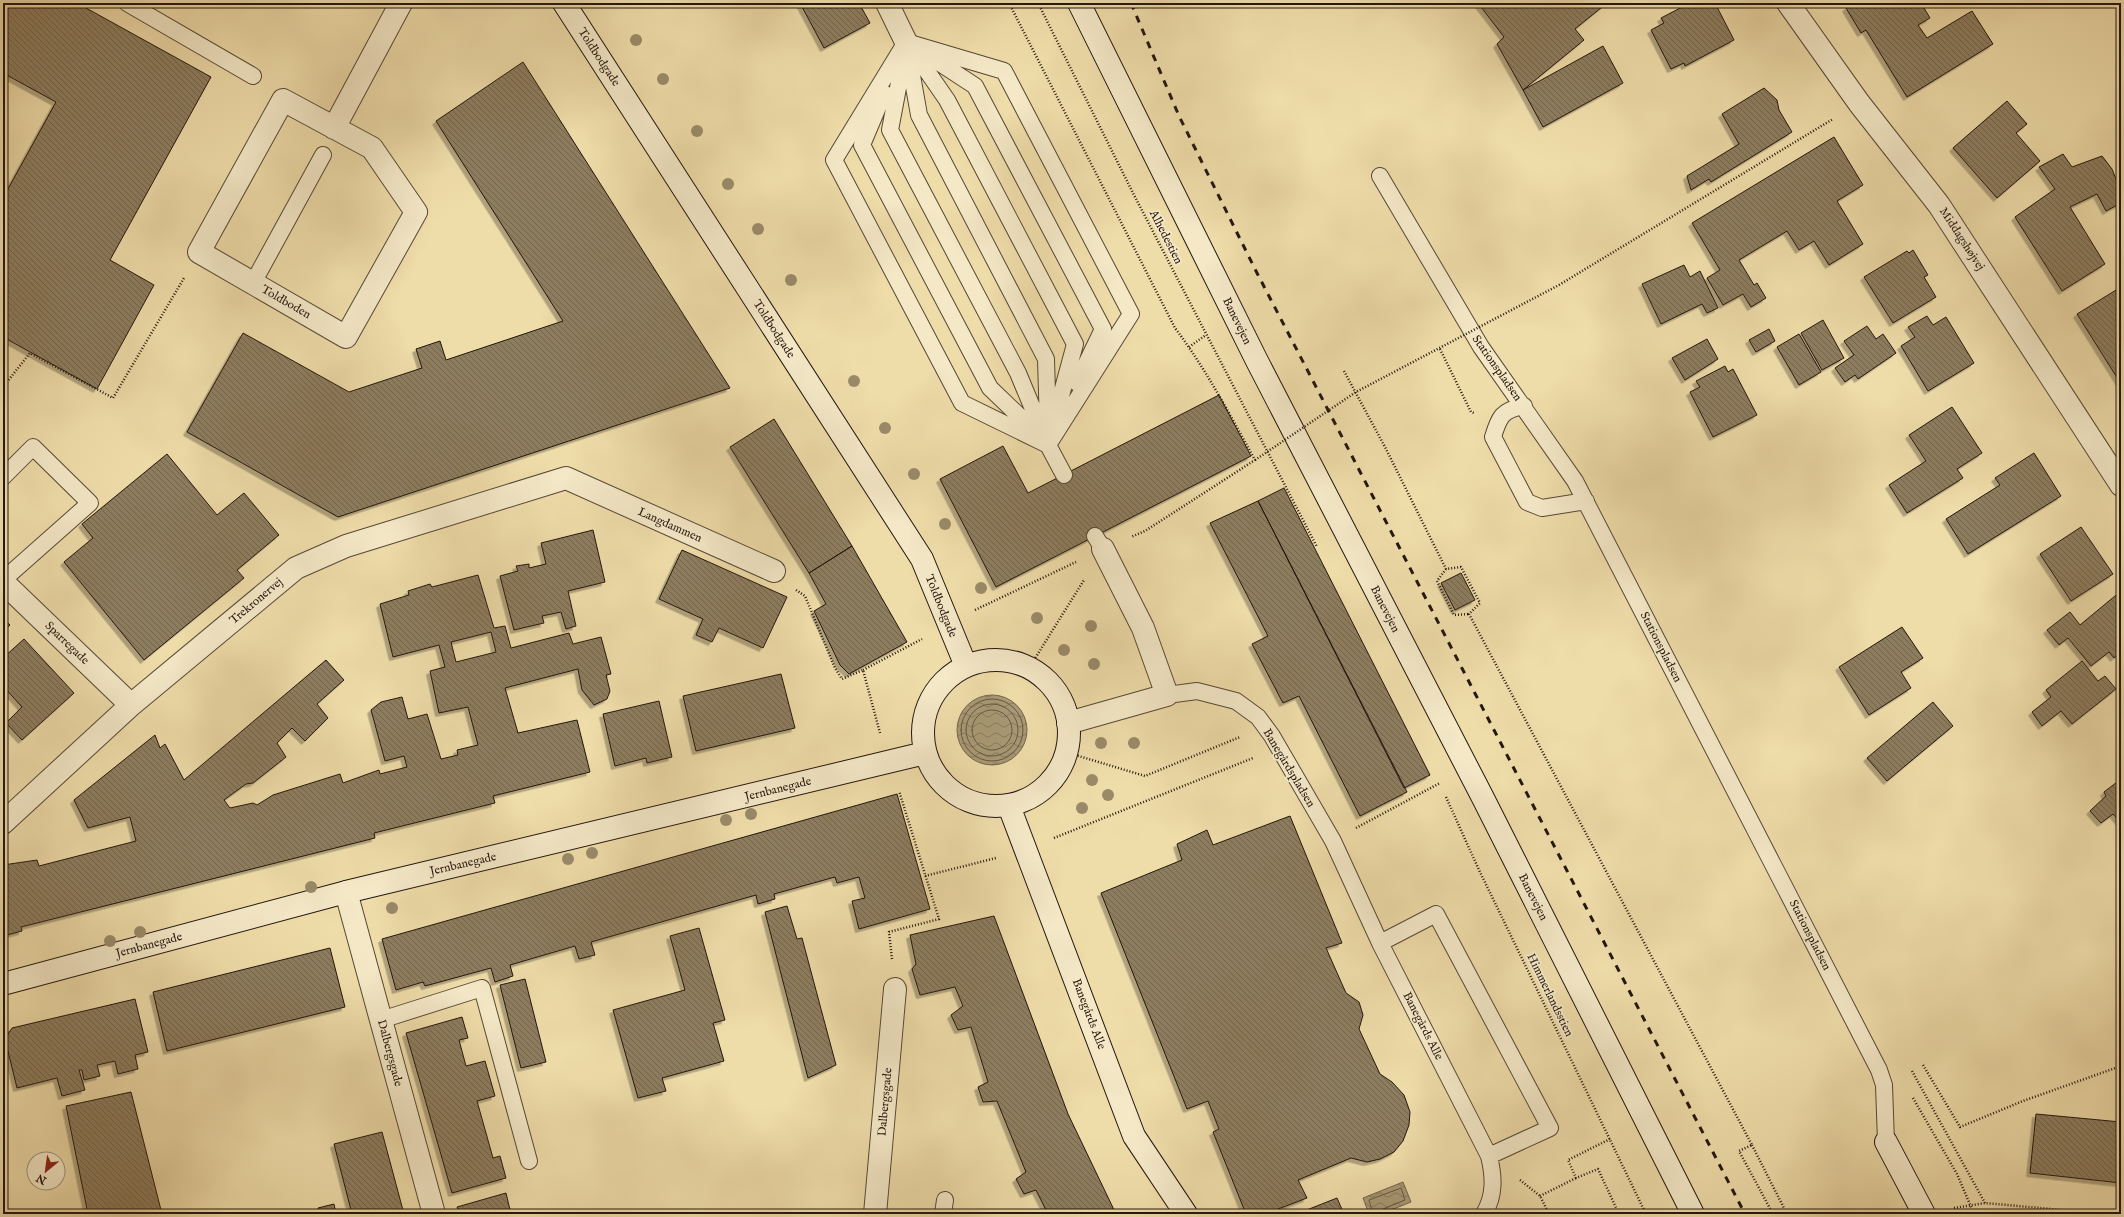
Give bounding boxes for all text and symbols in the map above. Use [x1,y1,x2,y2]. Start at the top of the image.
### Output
street label: Toldbodgade [575,25,624,89]
street label: Middagshøjvej [1936,205,1988,274]
street label: Alhedestien [1146,207,1186,267]
street label: Toldboden [258,282,314,323]
street label: Banevejen [1219,295,1255,348]
street label: Toldbodgade [750,297,799,361]
street label: Stationspladsen [1468,332,1526,405]
street label: Langdammen [636,504,705,546]
street label: Toldbodgade [922,572,961,640]
street label: Trekronervej [226,574,286,628]
street label: Banevejen [1367,583,1403,635]
street label: Stationspladsen [1636,609,1685,686]
street label: Sparregade [41,618,93,669]
street label: Banegårdspladsen [1259,726,1319,811]
street label: Jernbanegade [741,773,814,806]
street label: Jernbanegade [426,849,499,880]
street label: Banevejen [1515,871,1551,923]
street label: Stationspladsen [1785,897,1834,974]
street label: Jernbanegade [112,929,185,963]
street label: Himmerlandsstien [1523,951,1577,1040]
street label: Banegårds Alle [1069,977,1110,1052]
street label: Banegårds Alle [1399,989,1447,1063]
street label: Dalbergsgade [374,1018,406,1089]
street label: Dalbergsgade [875,1067,896,1137]
north arrow [26,1151,66,1191]
text: N [34,1170,50,1188]

